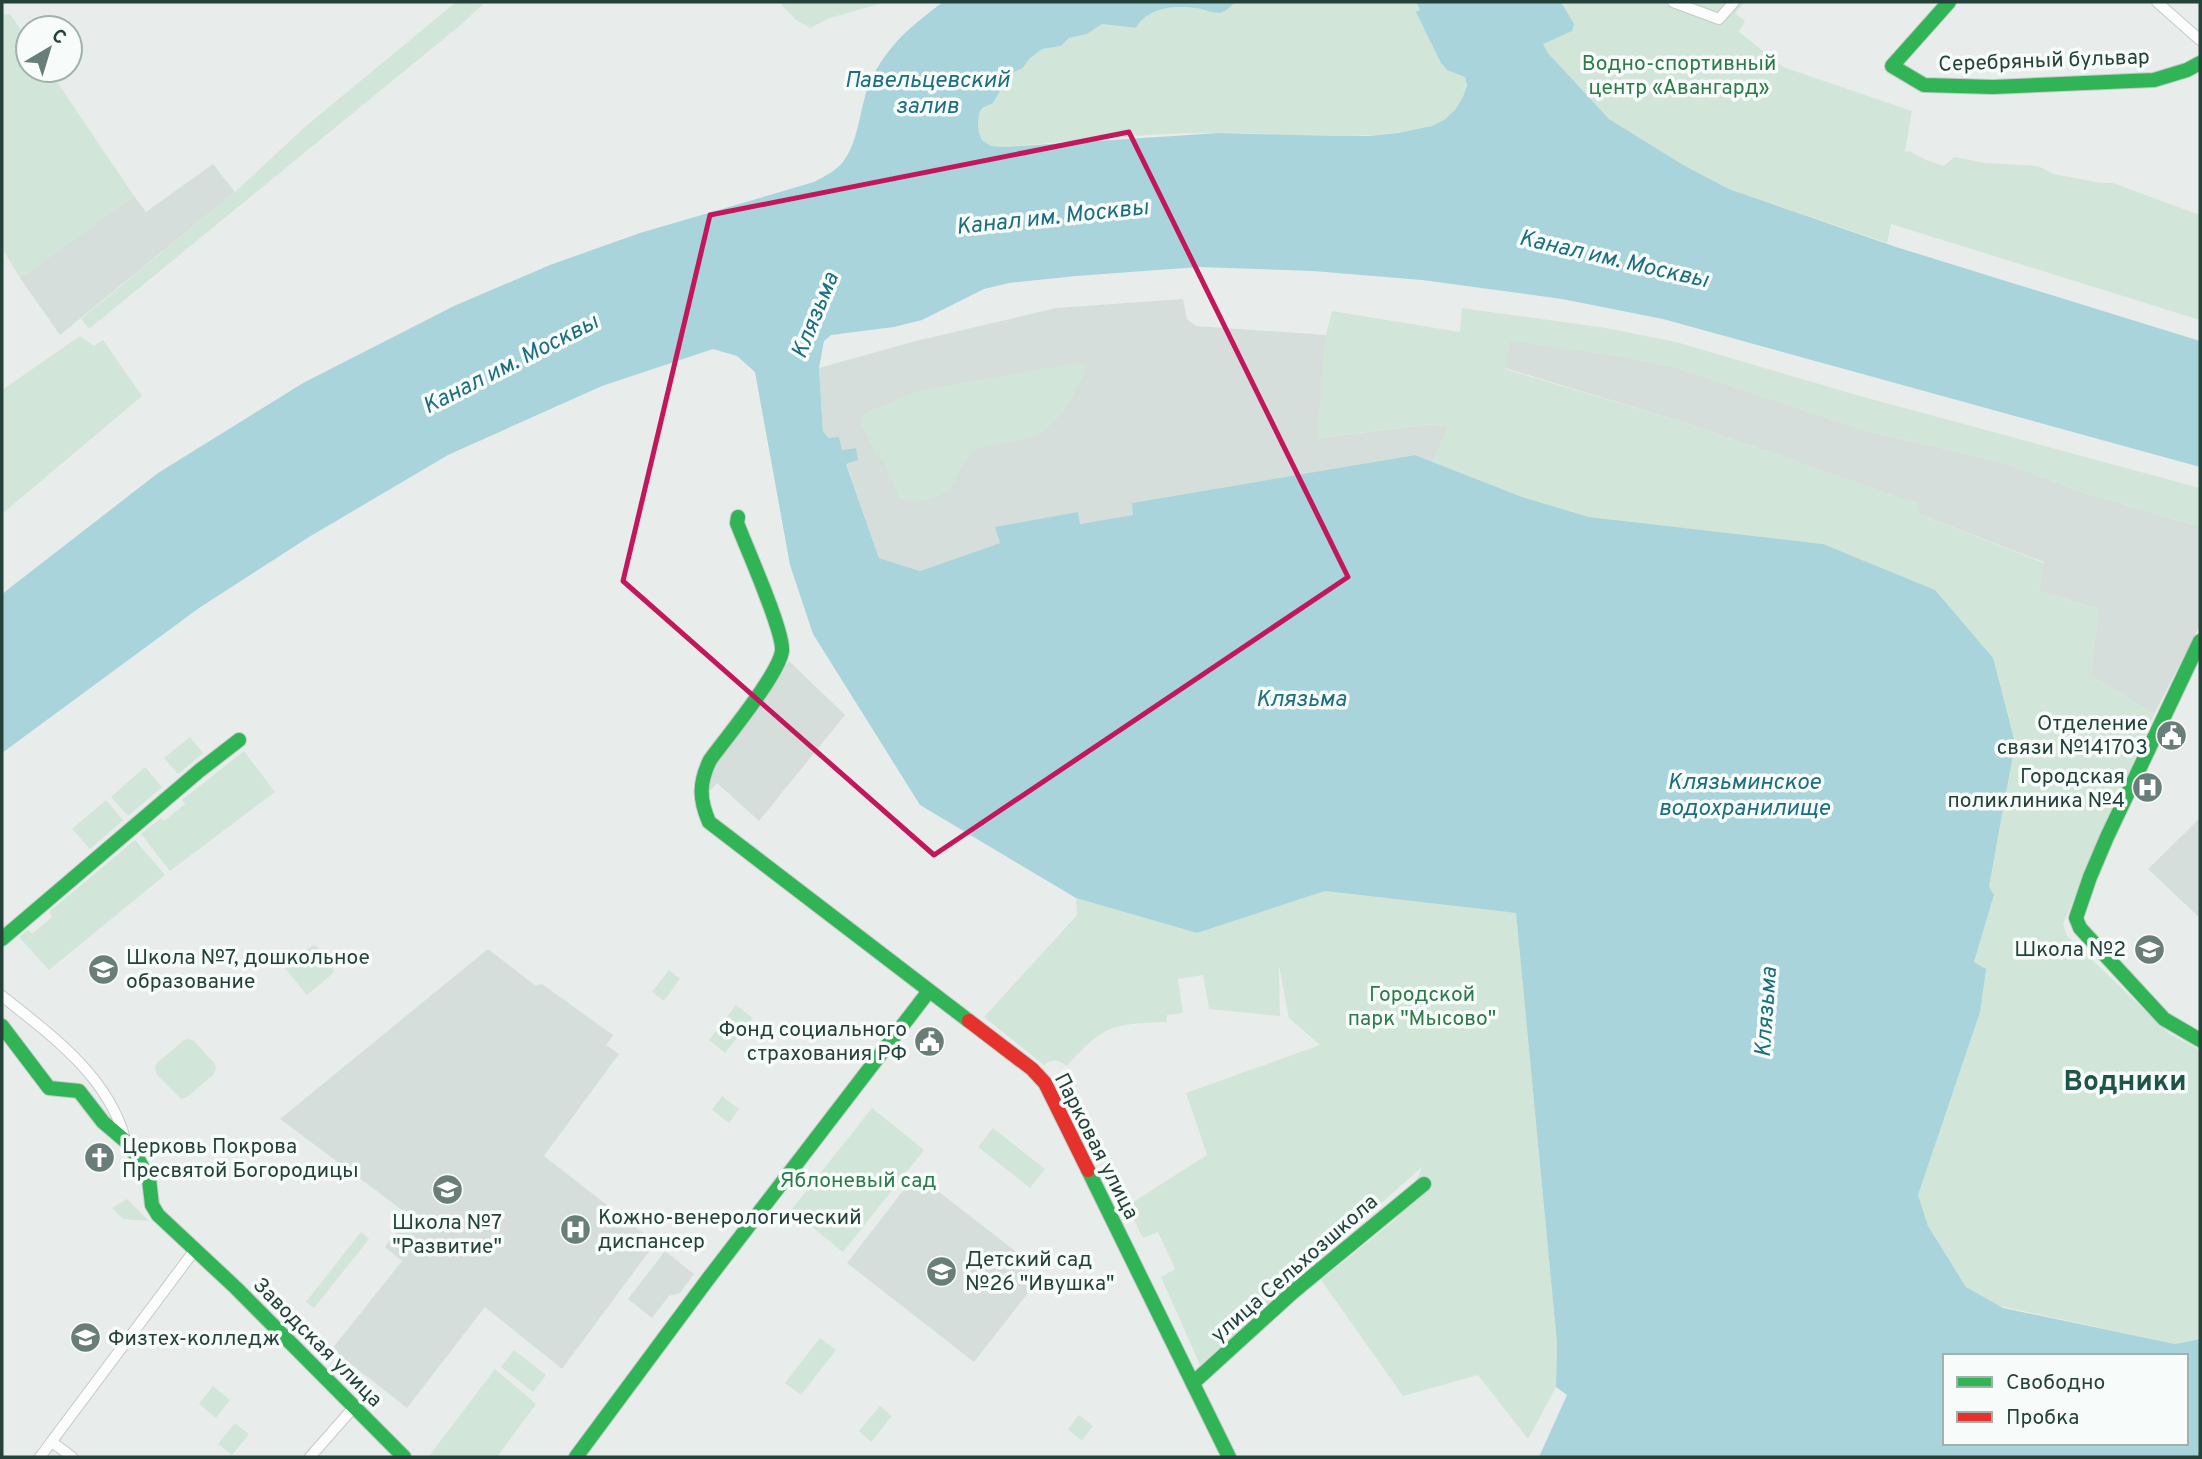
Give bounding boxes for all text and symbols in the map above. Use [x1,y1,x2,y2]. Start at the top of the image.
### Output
north arrow [14,14,84,84]
text: С [46,24,70,50]
street label: Серебряный бульвар [1938,44,2150,79]
park label: Водно-спортивный центр «Авангард» [1582,51,1776,102]
water label: Павельцевский залив [844,67,1010,122]
water label: Канал им. Москвы [955,194,1150,243]
water label: Канал им. Москвы [1516,225,1711,296]
water label: Клязьма [786,268,847,363]
water label: Канал им. Москвы [418,308,604,422]
water label: Клязьма [1256,686,1346,715]
place label: Отделение связи №141703 [1997,711,2148,762]
public building icon: Отделение связи №141703 [2154,718,2188,752]
place label: Городская поликлиника №4 [1947,764,2125,815]
water label: Клязьминское водохранилище [1658,769,1831,824]
hospital icon: Городская поликлиника №4 [2131,771,2165,805]
school or university icon: Школа №2 [2132,932,2166,966]
place label: Школа №2 [2014,937,2126,964]
place label: Школа №7, дошкольное образование [126,945,370,996]
school or university icon: Школа №7, дошкольное образование [86,952,120,986]
water label: Клязьма [1750,966,1785,1058]
park label: Городской парк "Мысово" [1348,982,1496,1033]
place label: Фонд социального страхования РФ [719,1017,907,1068]
public building icon: Фонд социального страхования РФ [913,1024,947,1058]
district label: Водники [2063,1065,2187,1101]
street label: Парковая улица [1047,1069,1144,1224]
place label: Церковь Покрова Пресвятой Богородицы [122,1134,359,1185]
church icon: Церковь Покрова Пресвятой Богородицы [82,1141,116,1175]
park label: Яблоневый сад [780,1168,937,1195]
school or university icon: Школа №7 "Развитие" [430,1173,464,1207]
street label: улица Сельхозшкола [1206,1189,1384,1349]
place label: Кожно-венерологический диспансер [598,1205,862,1256]
place label: Школа №7 "Развитие" [392,1210,502,1261]
hospital icon: Кожно-венерологический диспансер [558,1212,592,1246]
place label: Детский сад №26 "Ивушка" [965,1247,1114,1298]
school or university icon: Детский сад №26 "Ивушка" [925,1254,959,1288]
street label: Заводская улица [246,1272,388,1414]
school or university icon: Физтех-колледж [68,1321,102,1355]
place label: Физтех-колледж [108,1326,280,1353]
legend [1943,1354,2188,1445]
text: Свободно [2006,1370,2105,1397]
text: Пробка [2006,1405,2079,1432]

